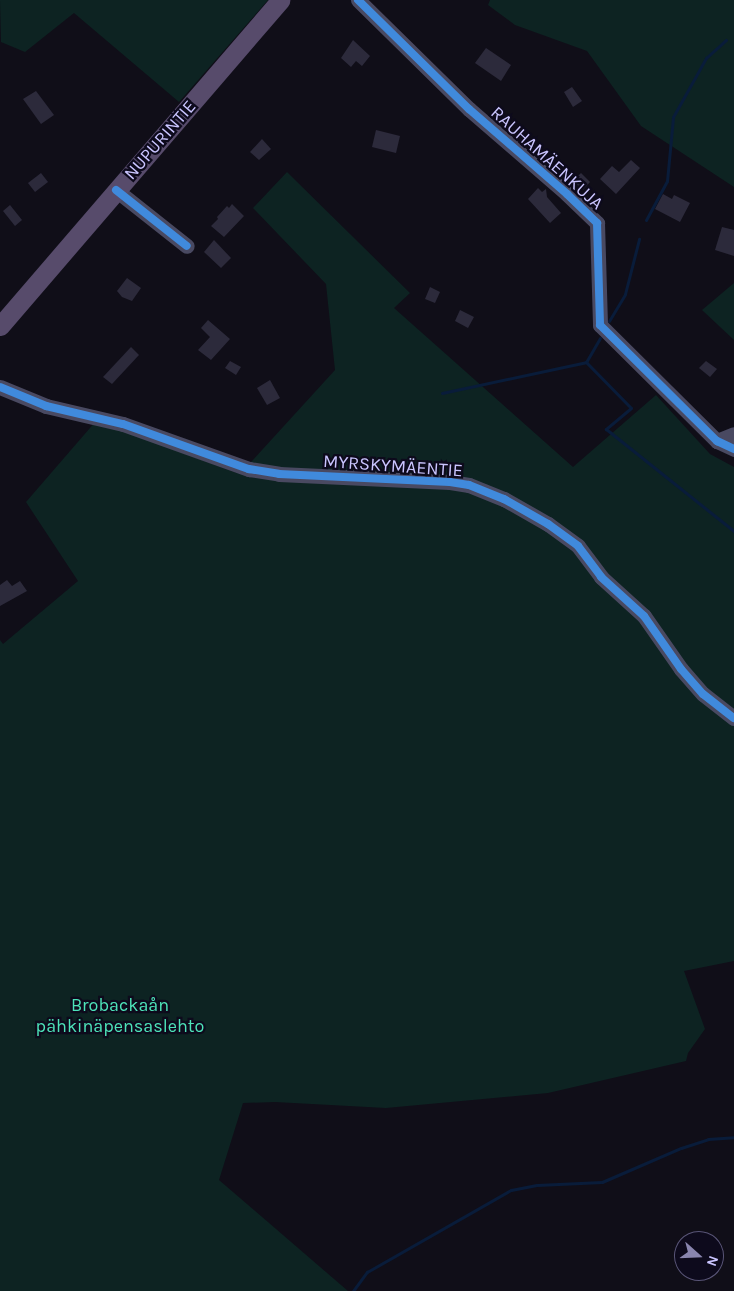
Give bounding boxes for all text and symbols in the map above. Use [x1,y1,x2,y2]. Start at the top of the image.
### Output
street label: NUPURINTIE [120,96,200,184]
street label: RAUHAMÄENKUJA [486,102,608,214]
street label: MYRSKYMÄENTIE [322,450,464,482]
park label: Brobackaån pähkinäpensaslehto [36,995,204,1038]
north arrow [674,1231,724,1281]
text: N [703,1253,722,1269]

